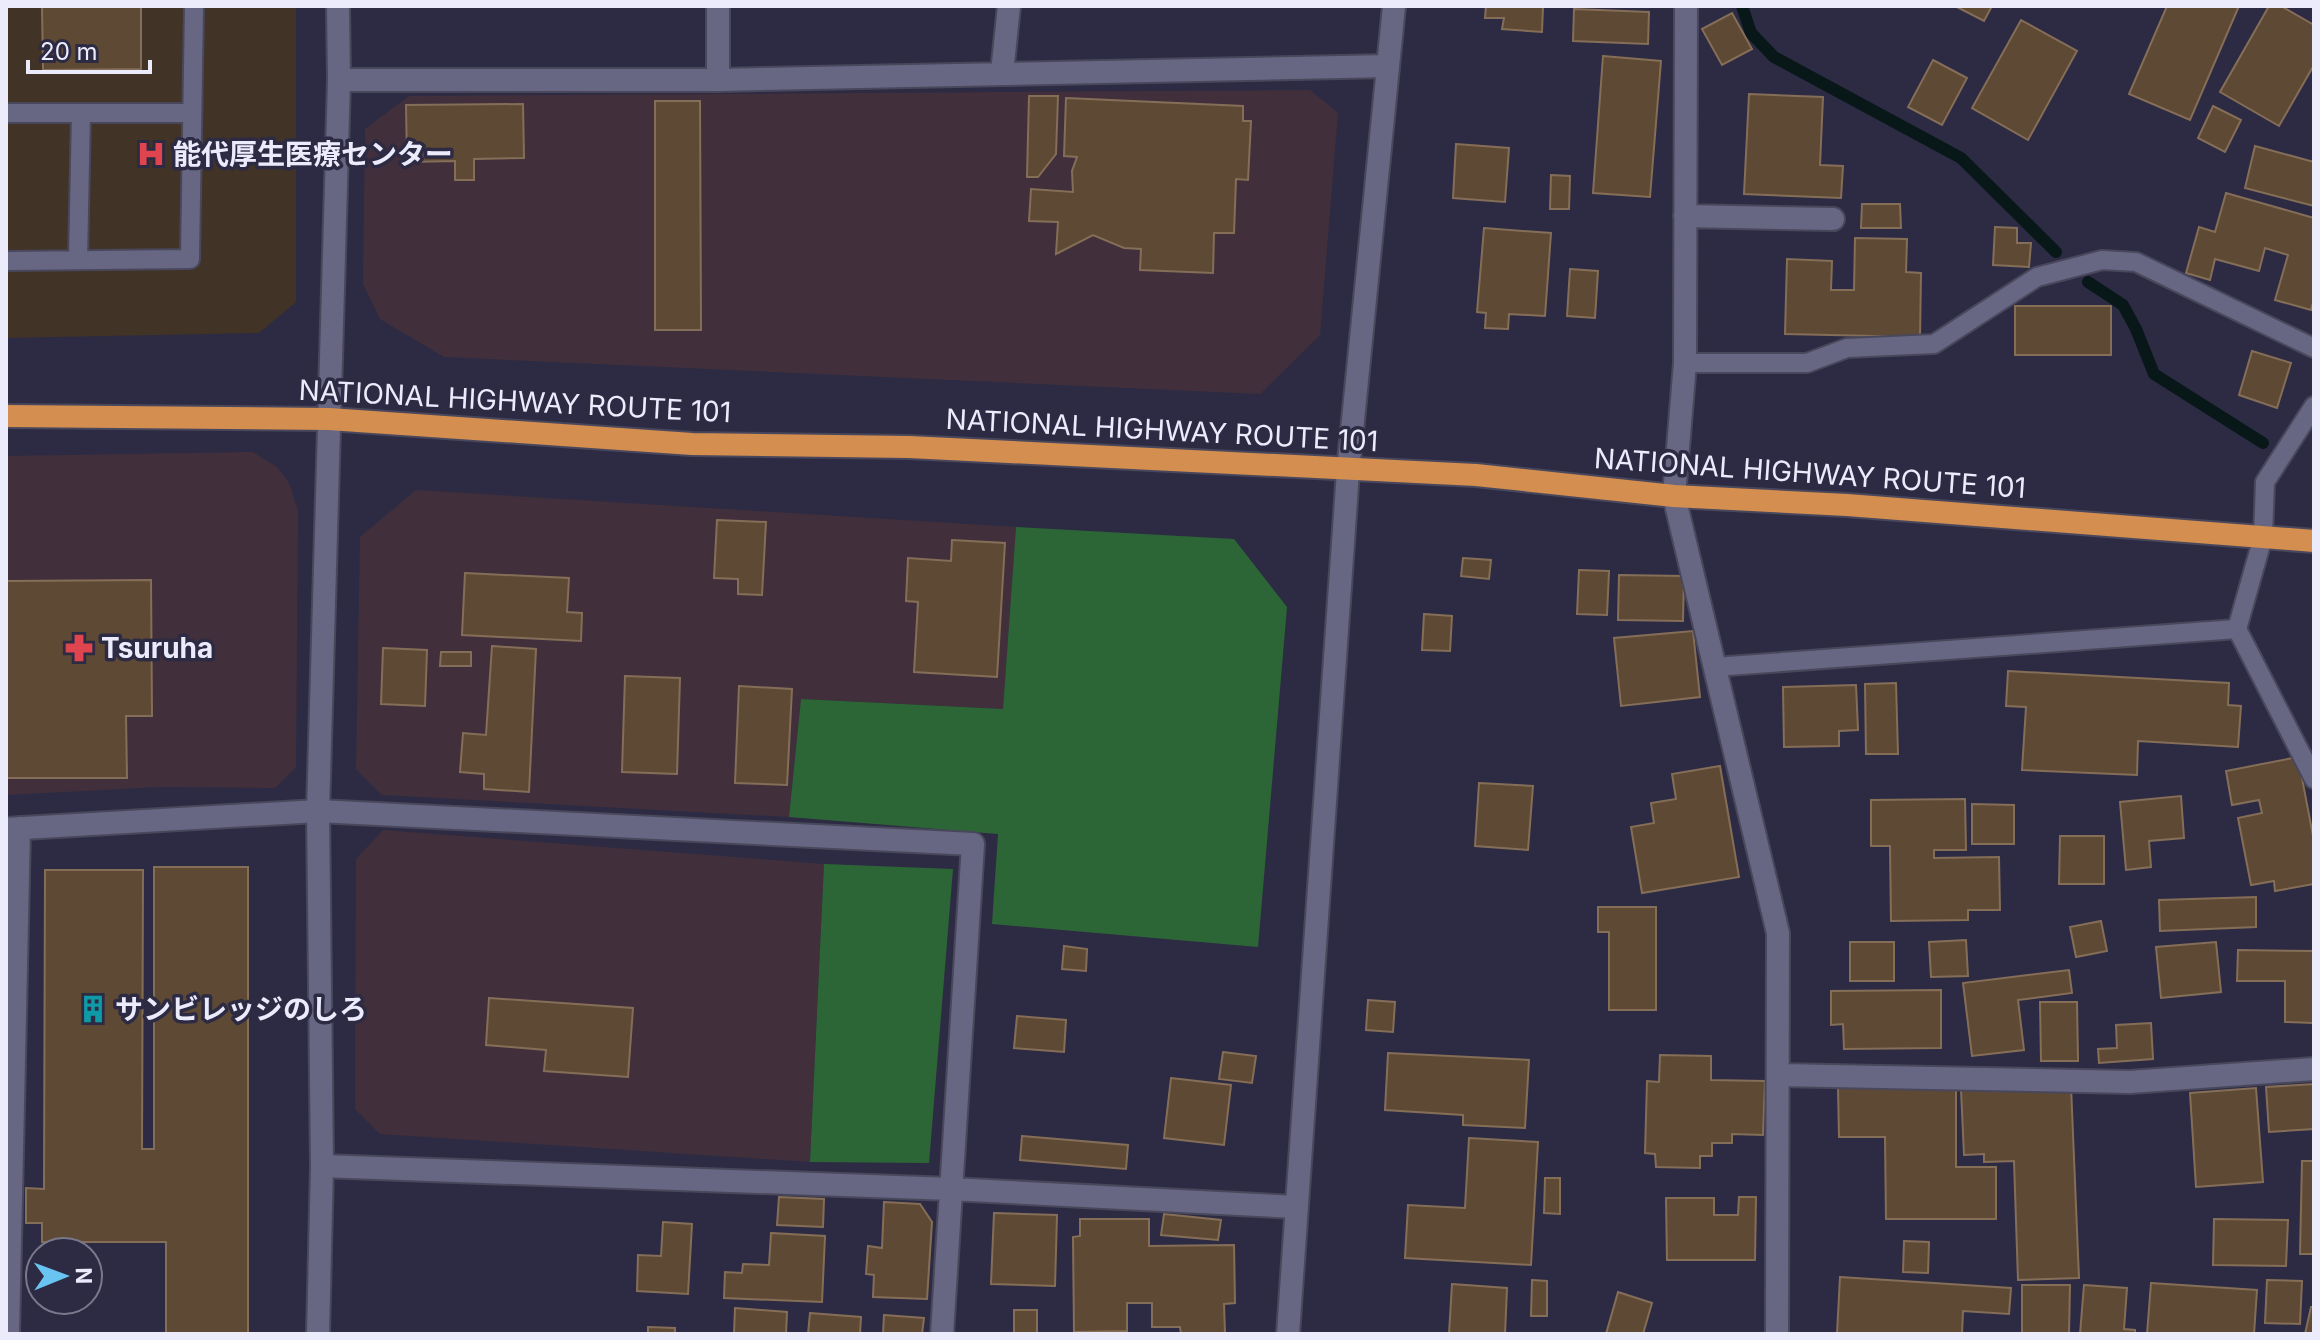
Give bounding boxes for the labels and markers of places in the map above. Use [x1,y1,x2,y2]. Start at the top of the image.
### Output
place label: 能代厚生医療センター [173,137,453,171]
hospital icon: 能代厚生医療センター [136,139,166,169]
place label: Tsuruha [101,631,213,665]
pharmacy icon: Tsuruha [64,633,94,663]
place label: サンビレッジのしろ [115,992,367,1026]
building icon: サンビレッジのしろ [78,994,108,1024]

